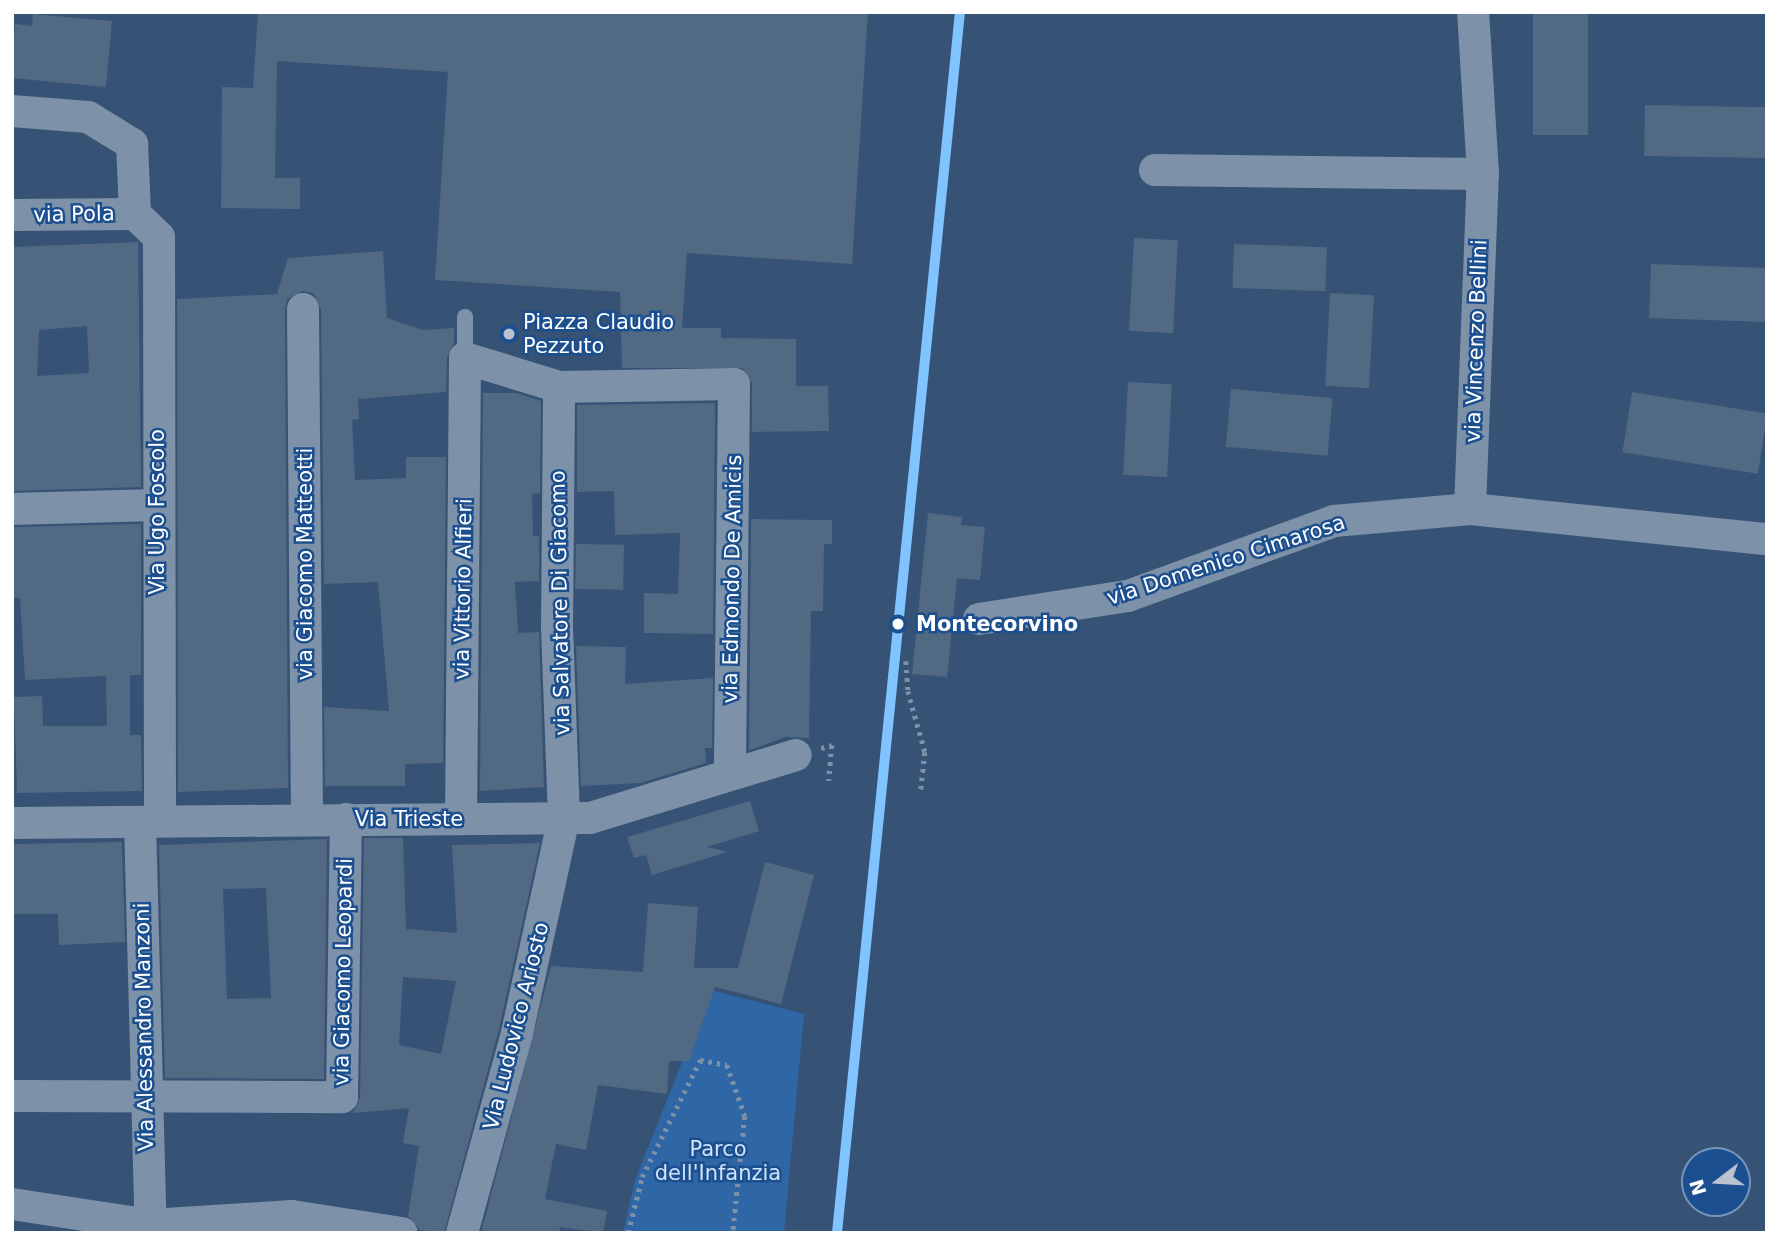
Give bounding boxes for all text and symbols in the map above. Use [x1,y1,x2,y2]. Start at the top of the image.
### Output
street label: via Pola [33,201,115,227]
street label: via Vincenzo Bellini [1460,239,1492,443]
place label: Piazza Claudio Pezzuto [523,309,674,359]
marker: Piazza Claudio Pezzuto [501,326,517,342]
street label: Via Ugo Foscolo [144,429,170,595]
street label: via Giacomo Matteotti [292,448,318,680]
street label: via Edmondo De Amicis [717,454,747,704]
street label: via Salvatore Di Giacomo [545,470,575,736]
street label: via Vittorio Alfieri [449,498,477,680]
street label: via Domenico Cimarosa [1104,510,1348,610]
place label: Montecorvino [916,611,1078,637]
marker: Montecorvino [887,613,909,635]
street label: Via Trieste [355,806,463,832]
street label: via Giacomo Leopardi [328,858,358,1086]
street label: Via Alessandro Manzoni [129,902,159,1152]
street label: Via Ludovico Ariosto [478,920,554,1132]
park label: Parco dell'Infanzia [655,1136,781,1186]
north arrow [1681,1147,1751,1217]
text: N [1685,1177,1711,1198]

